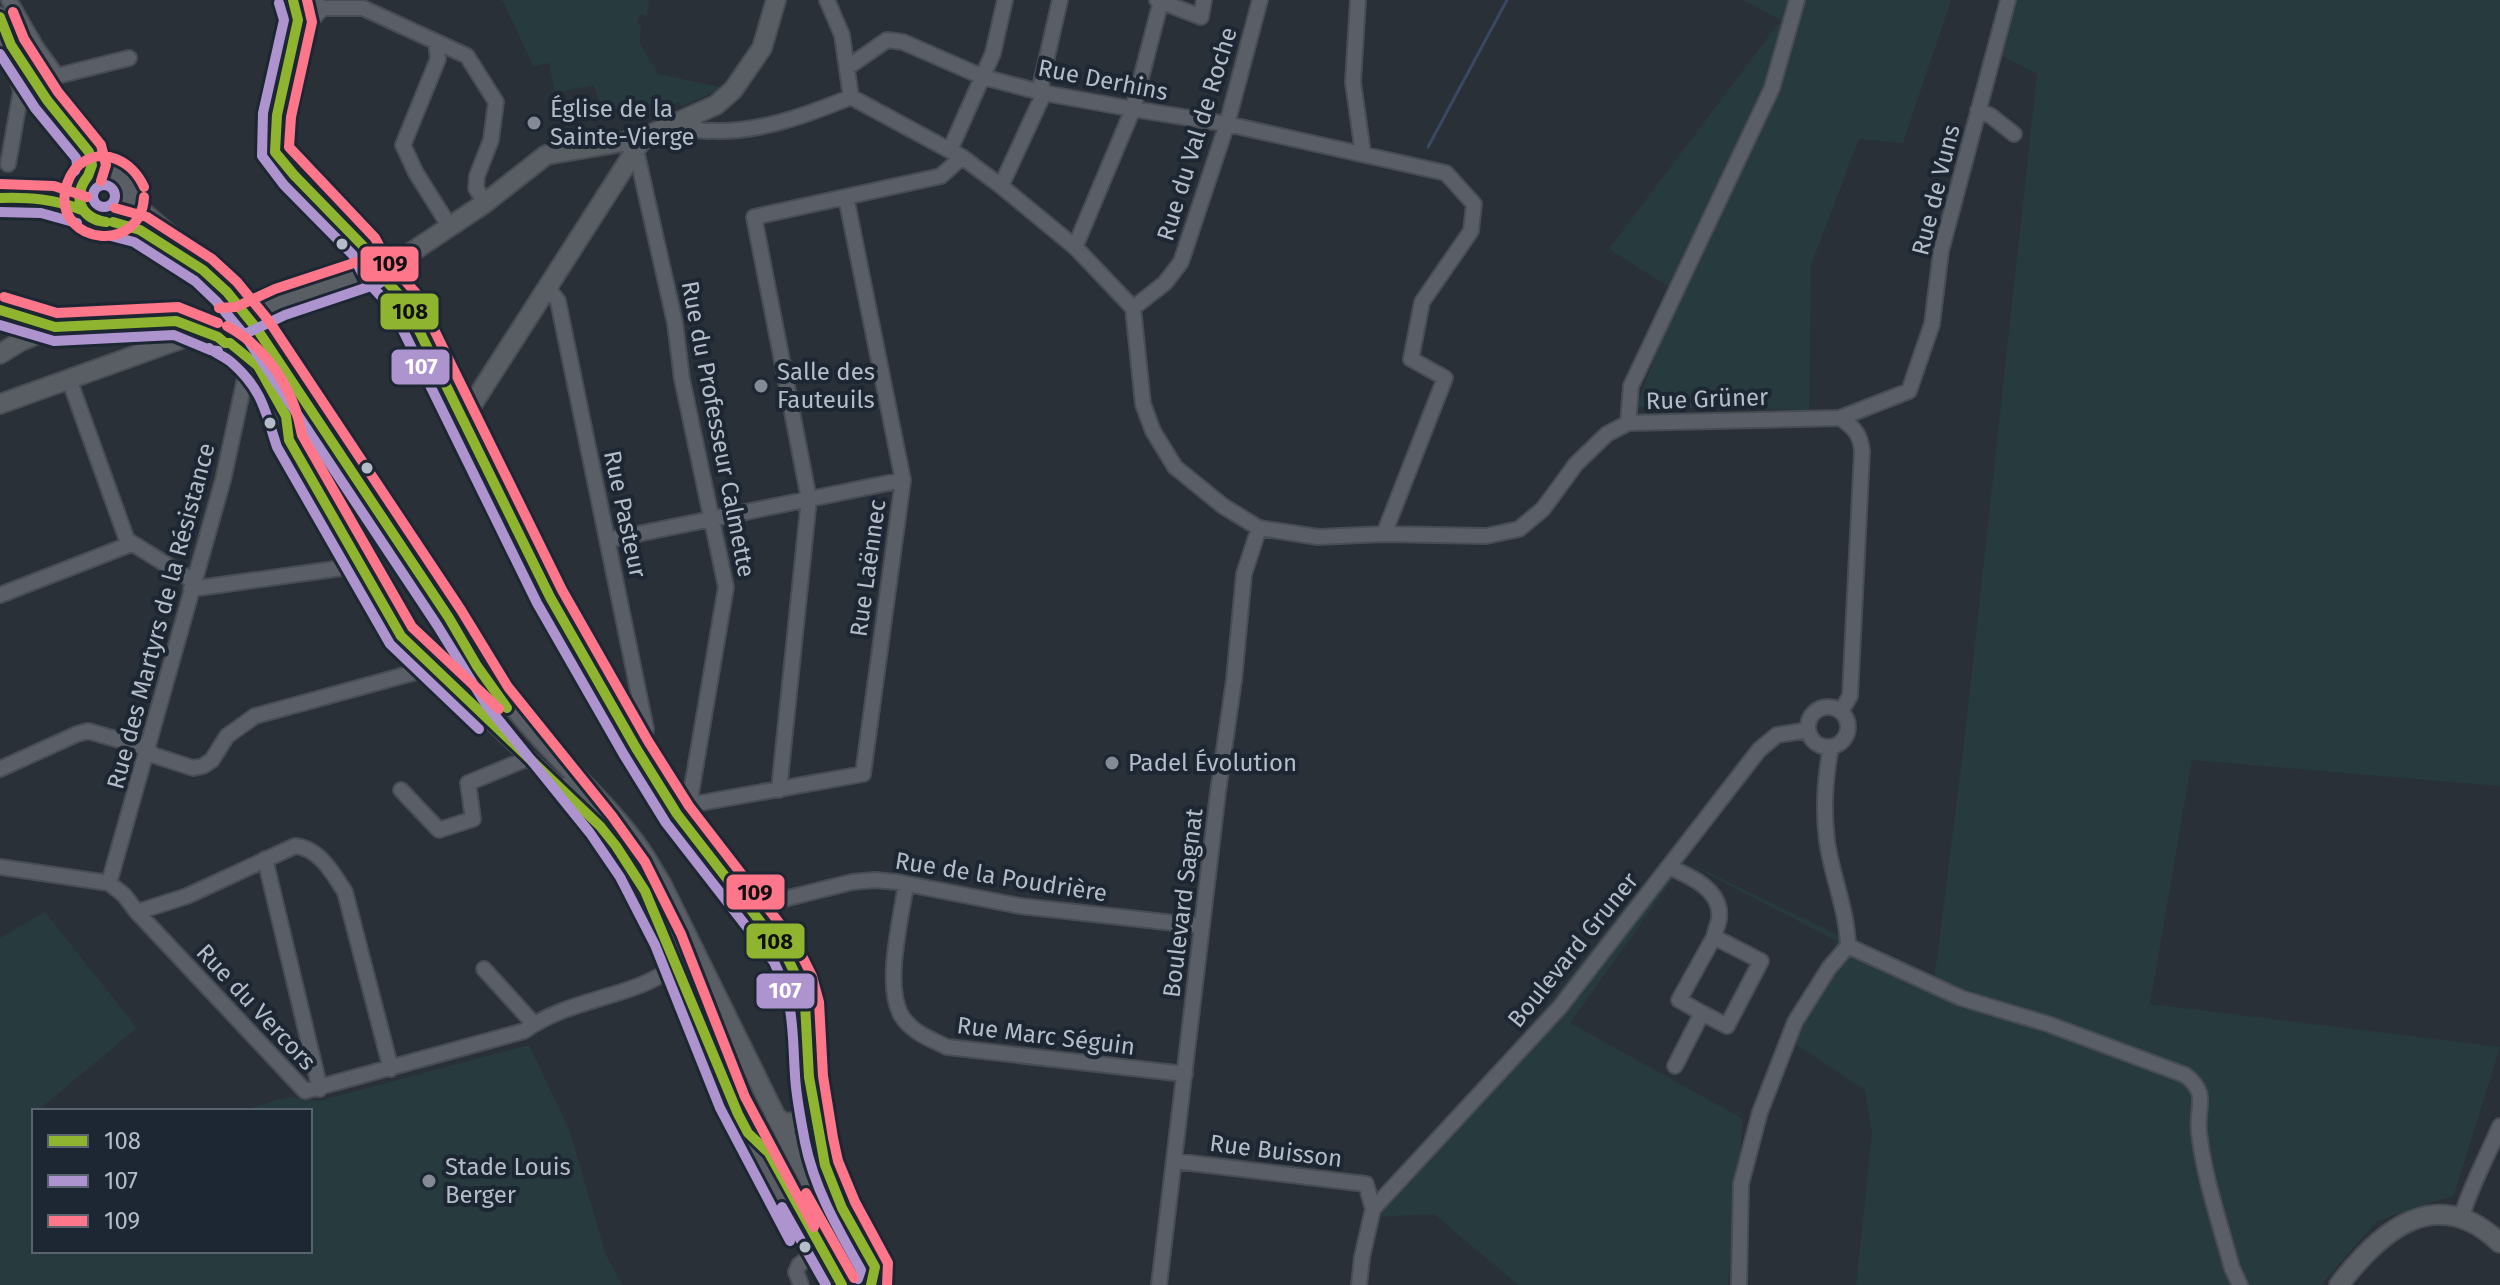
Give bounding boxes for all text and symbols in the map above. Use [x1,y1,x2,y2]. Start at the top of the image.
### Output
street label: Rue du Val de Roche [1151,24,1243,244]
street label: Rue Derhins [1036,54,1170,106]
place label: Église de la Sainte-Vierge [550,94,695,151]
marker: Église de la Sainte-Vierge [525,114,543,132]
street label: Rue de Vuns [1906,122,1966,258]
unlabelled marker [334,236,350,252]
line badge: 109 [359,245,420,283]
text: 109 [372,250,408,277]
street label: Rue du Professeur Calmette [676,279,760,579]
line badge: 108 [379,292,440,331]
text: 108 [392,298,428,325]
line badge: 107 [390,348,451,386]
text: 107 [405,353,437,380]
place label: Salle des Fauteuils [777,358,875,414]
marker: Salle des Fauteuils [752,377,770,395]
street label: Rue Grüner [1645,383,1770,415]
unlabelled marker [262,415,278,431]
street label: Rue des Martyrs de la Résistance [101,440,221,792]
street label: Rue Pasteur [598,448,652,581]
unlabelled marker [359,460,375,476]
street label: Rue Laënnec [845,497,891,639]
place label: Padel Évolution [1128,748,1297,777]
marker: Padel Évolution [1103,754,1121,772]
street label: Boulevard Sagnat [1158,806,1209,999]
street label: Rue de la Poudrière [893,846,1109,908]
street label: Boulevard Gruner [1502,866,1644,1033]
line badge: 109 [725,873,786,911]
text: 109 [737,879,773,906]
line badge: 108 [745,922,806,960]
text: 108 [757,928,793,955]
street label: Rue du Vercors [190,938,322,1076]
line badge: 107 [755,972,816,1010]
text: 107 [769,977,801,1004]
street label: Rue Marc Séguin [955,1011,1137,1061]
legend [32,1109,312,1253]
text: 108 [104,1127,141,1155]
street label: Rue Buisson [1208,1129,1344,1173]
place label: Stade Louis Berger [445,1153,571,1209]
text: 107 [104,1167,138,1195]
marker: Stade Louis Berger [420,1172,438,1190]
text: 109 [104,1207,140,1235]
unlabelled marker [797,1239,813,1255]

